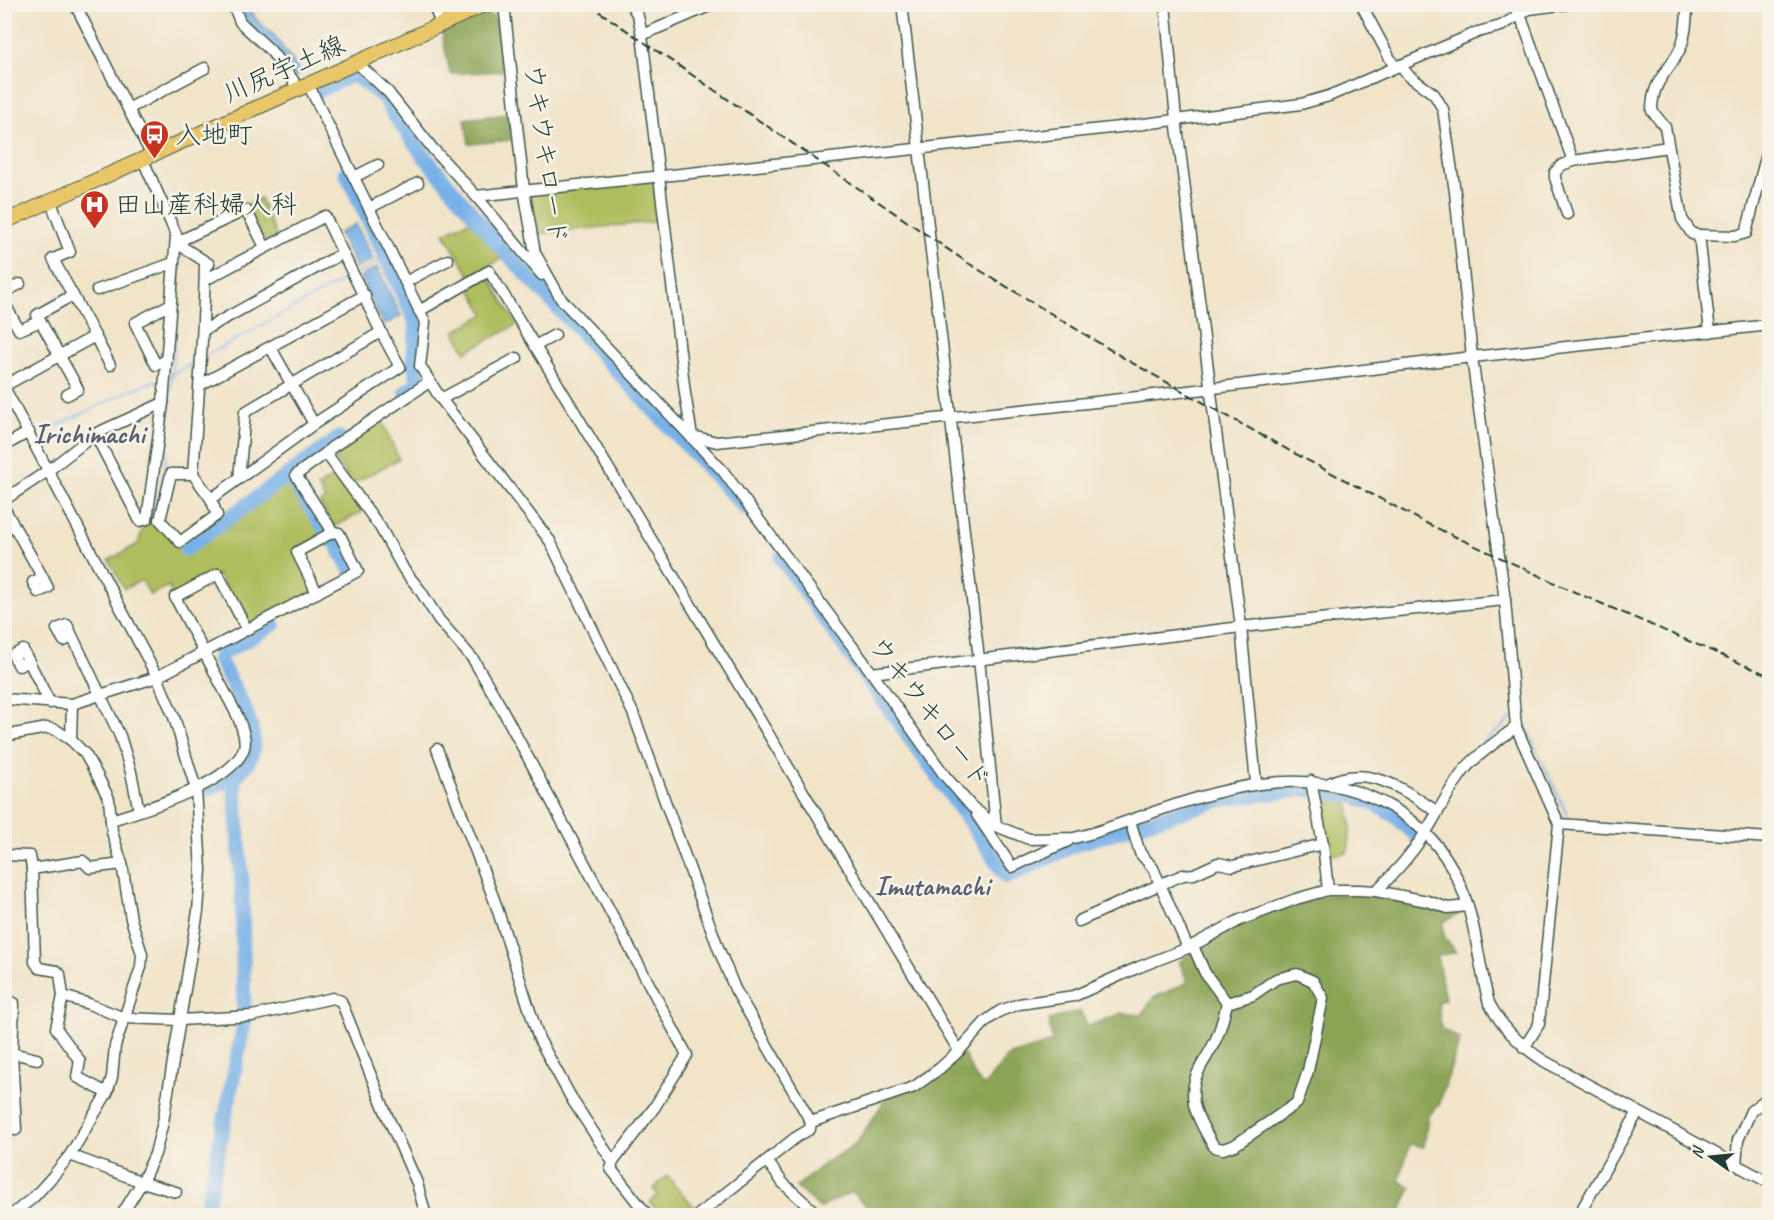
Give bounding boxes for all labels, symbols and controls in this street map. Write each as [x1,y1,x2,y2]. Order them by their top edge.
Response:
street label: 川尻宇土線 [218,27,350,111]
street label: ウキウキロード [517,62,575,246]
bus stop icon: 入地町 [138,118,170,160]
place label: 入地町 [175,118,253,151]
hospital icon: 田山産科婦人科 [78,188,110,230]
place label: 田山産科婦人科 [115,188,297,221]
district label: Irichimachi [33,416,148,451]
street label: ウキウキロード [862,629,998,795]
district label: Imutamachi [875,868,993,903]
north arrow [1681,1127,1741,1187]
text: N [1687,1143,1709,1161]

